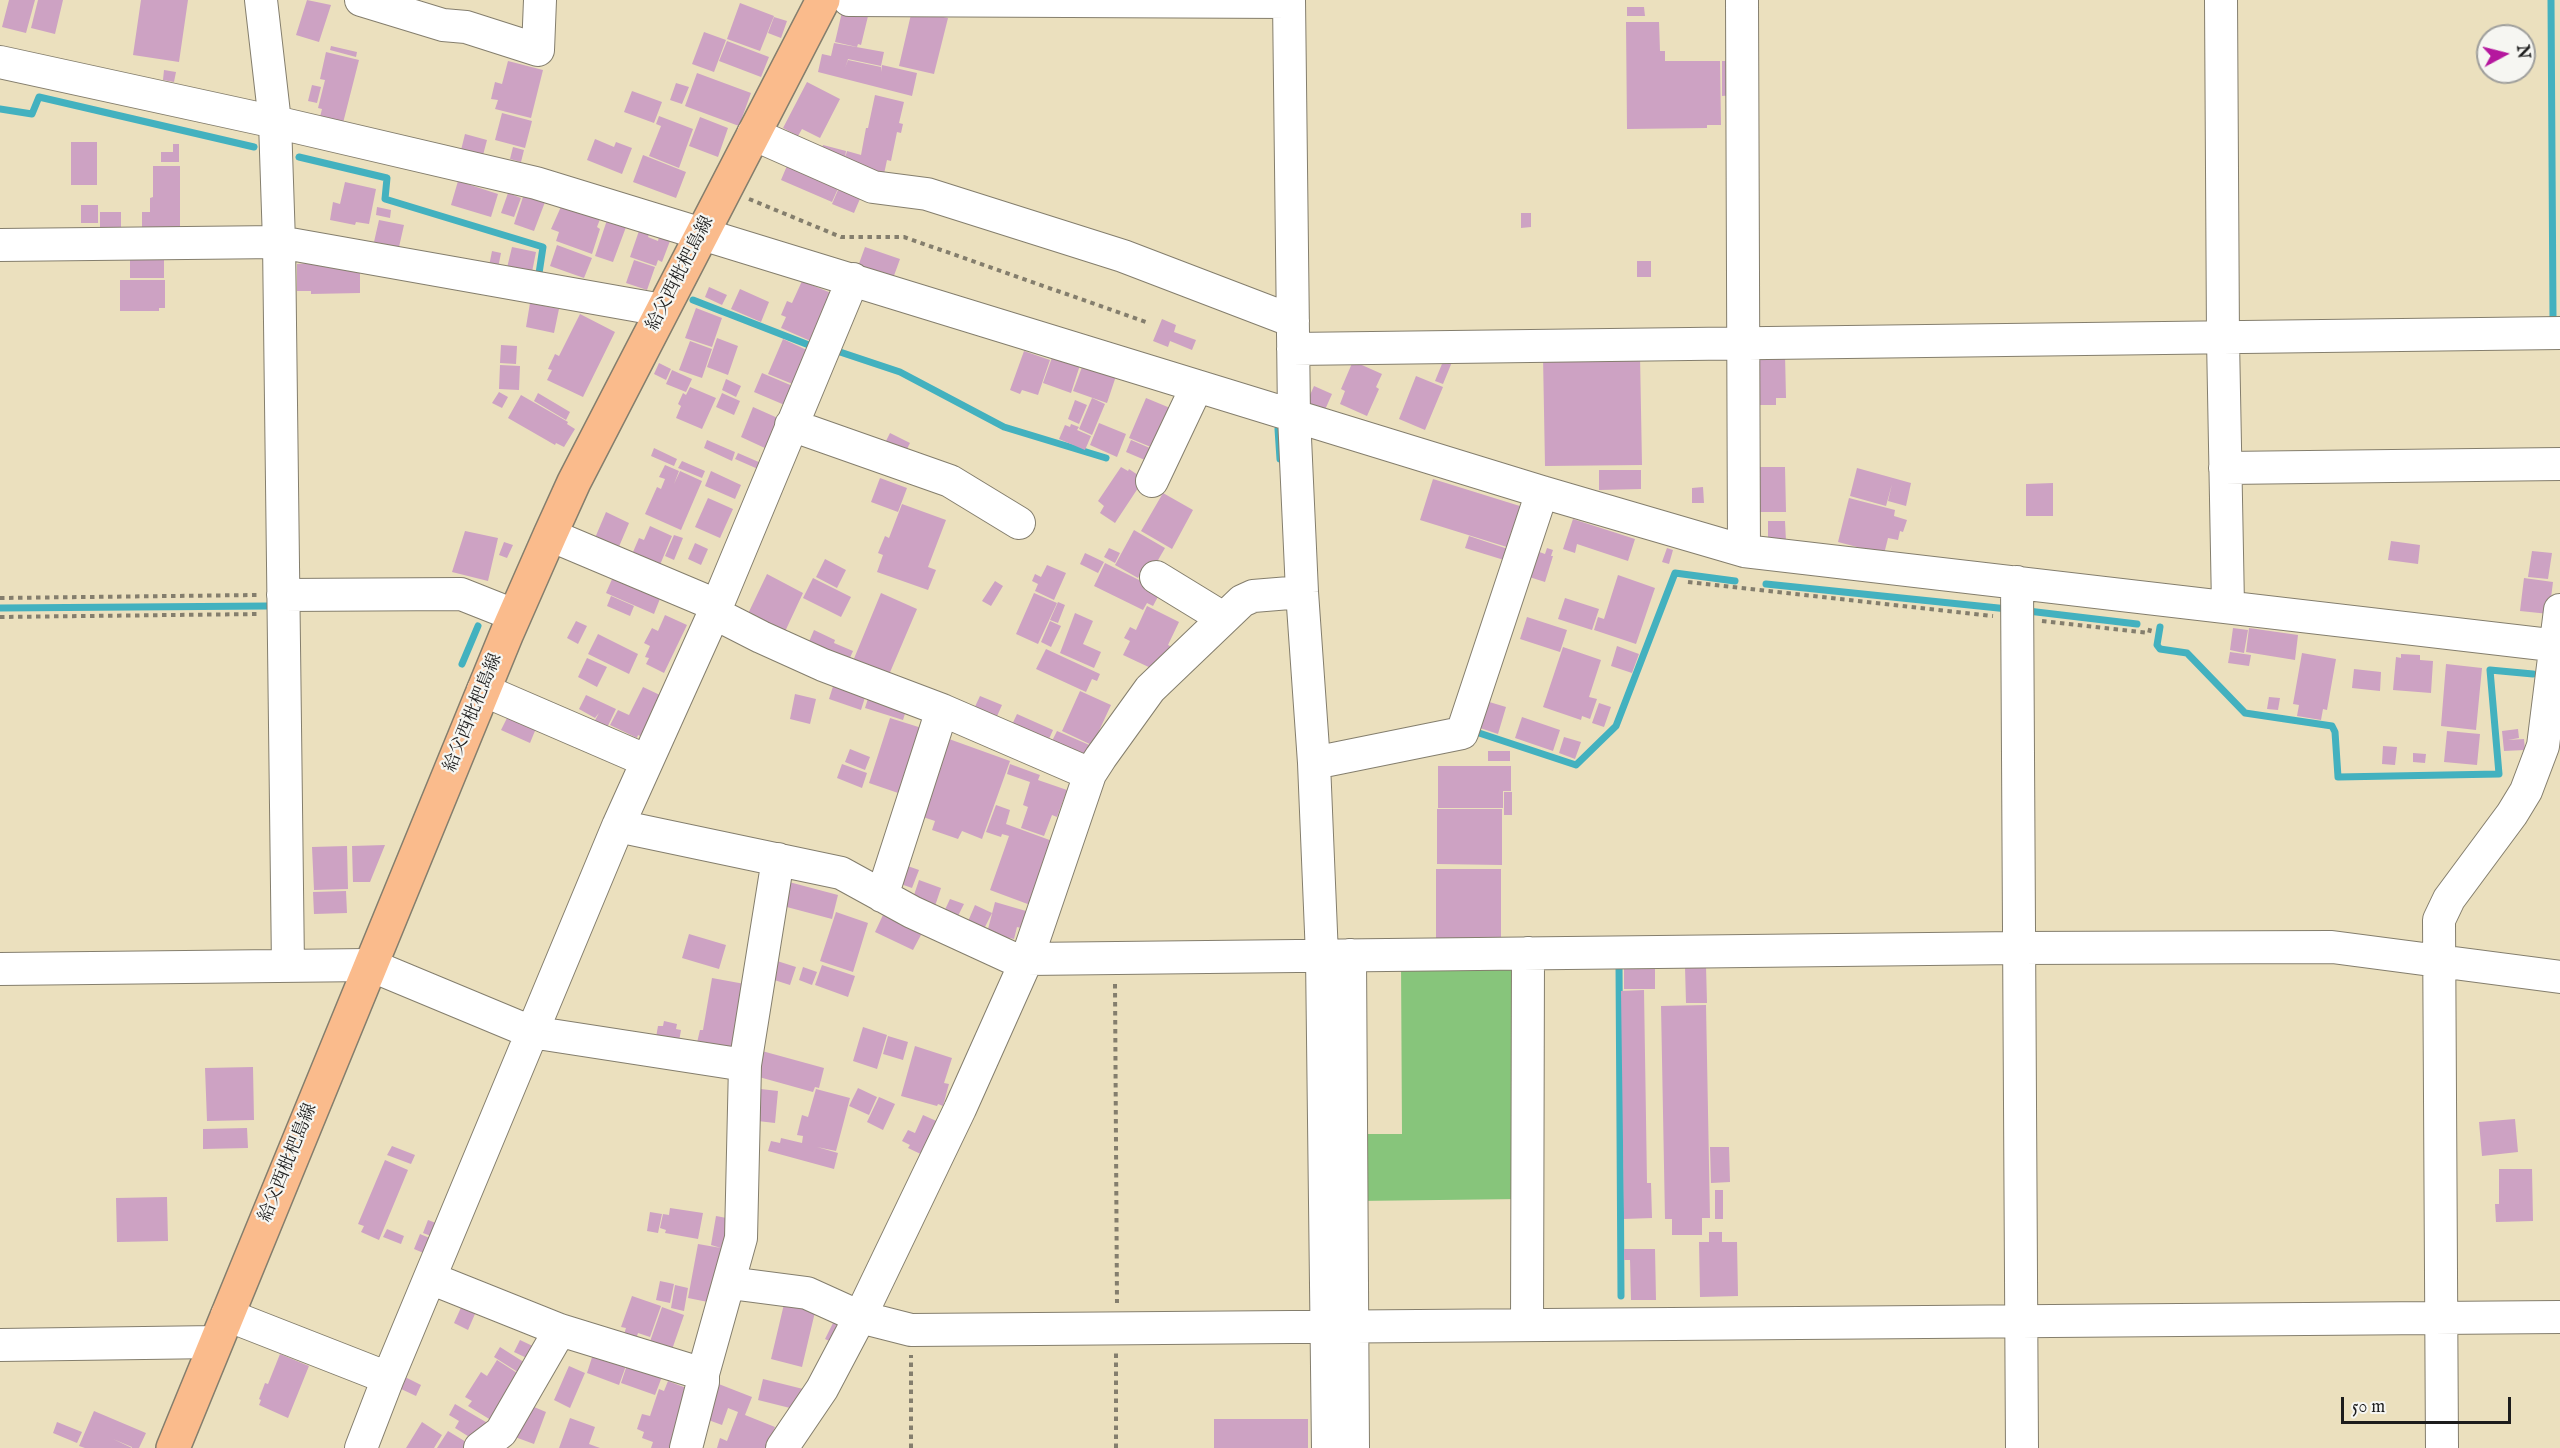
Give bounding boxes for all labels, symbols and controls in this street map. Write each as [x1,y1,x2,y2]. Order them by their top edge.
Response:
north arrow [2476,24,2536,84]
text: N [2511,44,2533,60]
street label: 給父西枇杷島線 [643,213,719,335]
street label: 給父西枇杷島線 [440,651,508,775]
street label: 給父西枇杷島線 [255,1101,323,1225]
scale bar [2344,1385,2514,1423]
text: 50 m [2352,1396,2385,1419]

